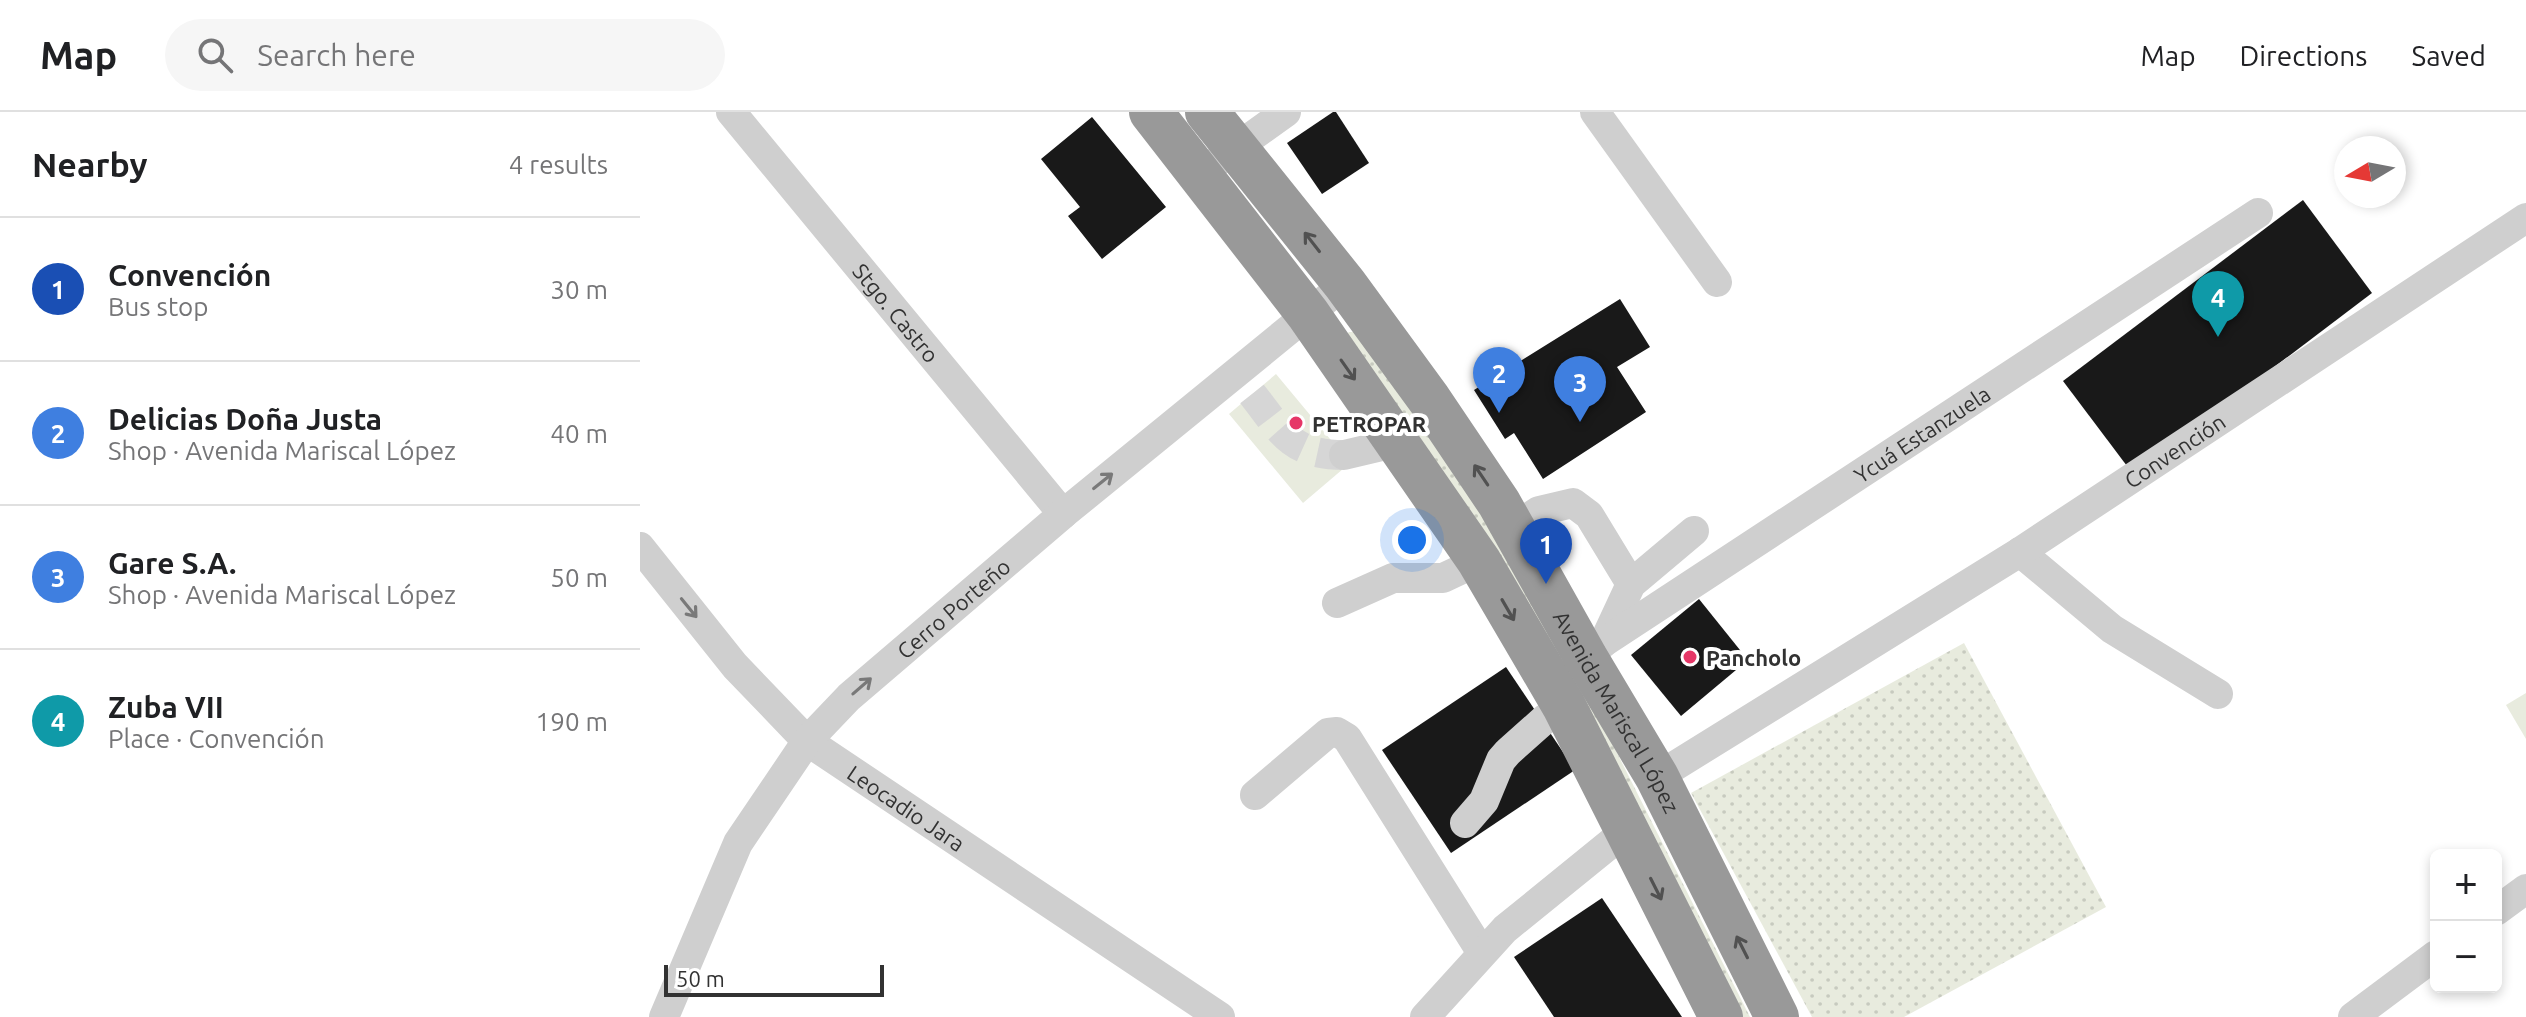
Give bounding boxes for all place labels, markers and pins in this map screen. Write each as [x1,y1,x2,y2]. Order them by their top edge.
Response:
pin: 4 [2192,271,2244,337]
pin: 2 [1473,347,1525,413]
pin: 3 [1554,356,1606,422]
place label: PETROPAR [1312,411,1426,436]
marker: PETROPAR [1287,414,1305,432]
pin: 1 [1520,518,1572,584]
place label: Pancholo [1706,645,1801,670]
marker: Pancholo [1681,648,1699,666]

